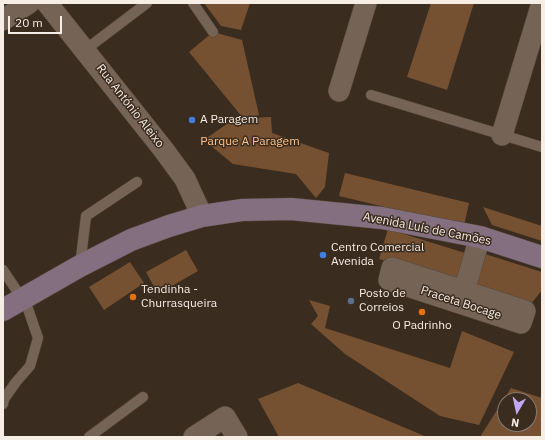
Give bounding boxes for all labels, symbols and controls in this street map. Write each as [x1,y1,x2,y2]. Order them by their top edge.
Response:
scale bar [10,8,64,34]
text: 20 m [15,15,43,30]
street label: Rua António Aleixo [93,61,167,151]
place label: A Paragem [200,113,258,127]
marker: A Paragem [187,115,197,125]
park label: Parque A Paragem [200,135,300,149]
street label: Avenida Luís de Camões [362,210,492,248]
place label: Centro Comercial Avenida [331,241,424,269]
marker: Centro Comercial Avenida [318,250,328,260]
place label: Tendinha - Churrasqueira [141,283,217,311]
street label: Praceta Bocage [419,283,503,323]
place label: Posto de Correios [359,287,406,315]
marker: Tendinha - Churrasqueira [128,292,138,302]
marker: Posto de Correios [346,296,356,306]
marker: O Padrinho [417,307,427,317]
place label: O Padrinho [392,319,452,333]
north arrow [497,392,537,432]
text: N [510,415,520,430]

